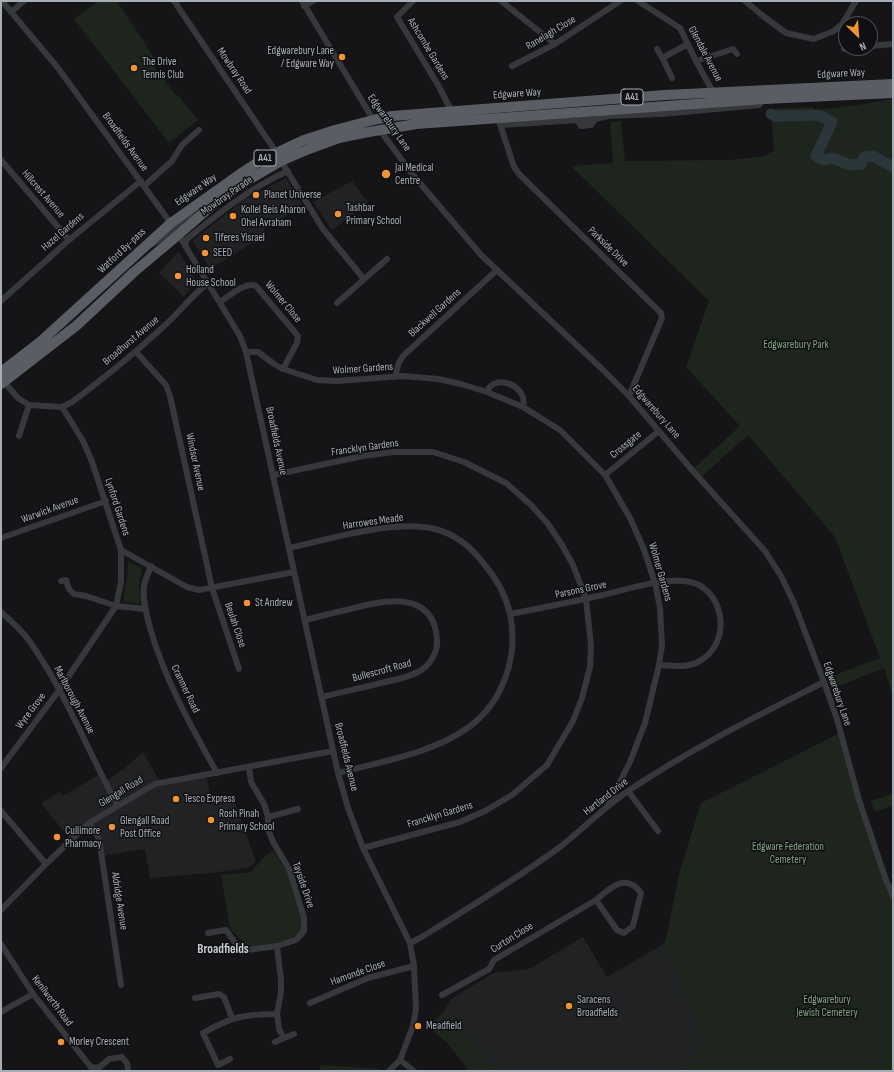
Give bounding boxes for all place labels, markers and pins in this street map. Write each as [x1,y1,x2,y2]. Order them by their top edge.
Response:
place label: Edgwarebury Lane / Edgware Way [267,44,334,70]
marker: Edgwarebury Lane / Edgware Way [337,52,347,62]
place label: The Drive Tennis Club [142,55,184,81]
marker: The Drive Tennis Club [129,63,139,73]
place label: Jai Medical Centre [395,161,433,187]
marker: Jai Medical Centre [380,168,392,180]
place label: Planet Universe [264,188,321,202]
marker: Planet Universe [251,190,261,200]
place label: Tashbar Primary School [346,201,401,227]
place label: Kollel Beis Aharon Ohel Avraham [241,203,306,229]
marker: Tashbar Primary School [333,209,343,219]
marker: Kollel Beis Aharon Ohel Avraham [228,211,238,221]
place label: Tiferes Yisrael [214,231,265,245]
marker: Tiferes Yisrael [201,233,211,243]
place label: SEED [213,246,232,260]
marker: SEED [200,248,210,258]
place label: Holland House School [186,263,236,289]
marker: Holland House School [173,271,183,281]
place label: St Andrew [255,596,293,610]
marker: St Andrew [242,598,252,608]
place label: Tesco Express [184,792,235,806]
marker: Tesco Express [171,794,181,804]
place label: Rosh Pinah Primary School [219,807,274,833]
place label: Glengall Road Post Office [120,814,169,840]
marker: Rosh Pinah Primary School [206,815,216,825]
marker: Glengall Road Post Office [107,822,117,832]
place label: Cullimore Pharmacy [65,824,102,850]
marker: Cullimore Pharmacy [52,832,62,842]
place label: Saracens Broadfields [577,993,618,1019]
marker: Saracens Broadfields [564,1001,574,1011]
place label: Meadfield [426,1019,462,1033]
marker: Meadfield [413,1021,423,1031]
place label: Morley Crescent [69,1035,129,1049]
marker: Morley Crescent [56,1037,66,1047]

